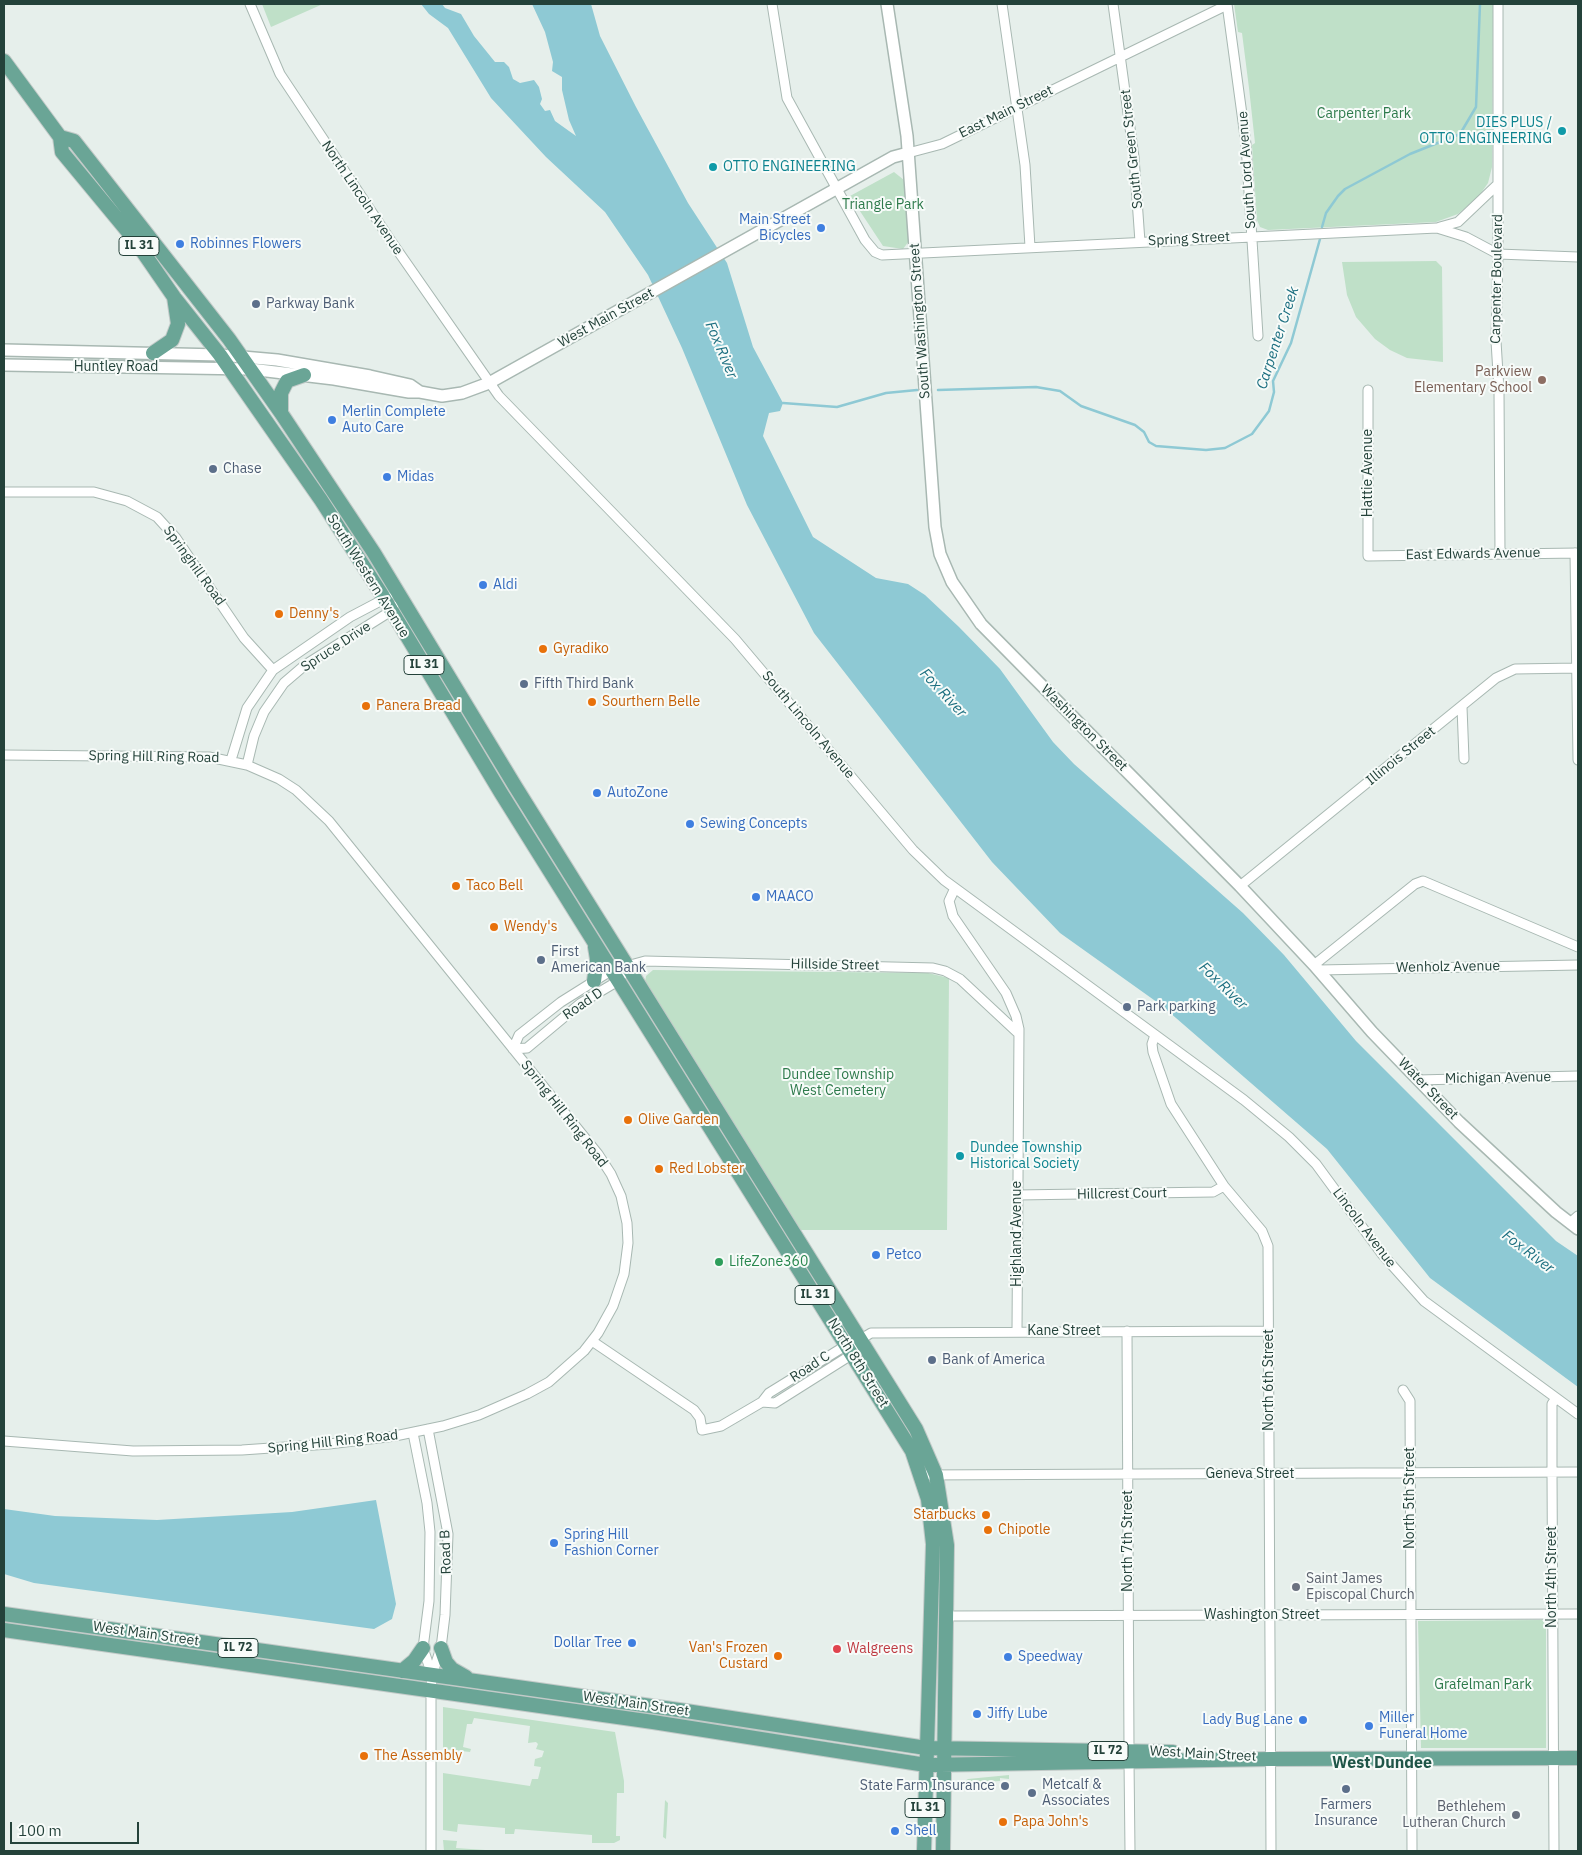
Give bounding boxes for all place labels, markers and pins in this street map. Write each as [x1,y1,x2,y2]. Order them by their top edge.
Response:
place label: DIES PLUS / OTTO ENGINEERING [1419,115,1552,148]
marker: DIES PLUS / OTTO ENGINEERING [1556,125,1568,137]
place label: OTTO ENGINEERING [723,159,856,175]
marker: OTTO ENGINEERING [707,161,719,173]
place label: Main Street Bicycles [739,212,811,244]
marker: Main Street Bicycles [815,222,827,234]
place label: Robinnes Flowers [190,236,302,252]
marker: Robinnes Flowers [174,238,186,250]
place label: Parkway Bank [266,296,355,312]
marker: Parkway Bank [250,298,262,310]
place label: Parkview Elementary School [1414,364,1532,397]
marker: Parkview Elementary School [1536,374,1548,386]
place label: Merlin Complete Auto Care [342,404,446,437]
marker: Merlin Complete Auto Care [326,414,338,426]
place label: Chase [223,461,262,477]
marker: Chase [207,463,219,475]
place label: Midas [397,469,434,485]
marker: Midas [381,471,393,483]
place label: Aldi [493,577,517,593]
marker: Aldi [477,579,489,591]
place label: Denny's [289,606,339,622]
marker: Denny's [273,608,285,620]
place label: Gyradiko [553,641,609,657]
marker: Gyradiko [537,643,549,655]
place label: Fifth Third Bank [534,676,634,692]
marker: Fifth Third Bank [518,678,530,690]
place label: Sourthern Belle [602,694,700,710]
marker: Sourthern Belle [586,696,598,708]
place label: Panera Bread [376,698,461,714]
marker: Panera Bread [360,700,372,712]
place label: AutoZone [607,785,668,801]
marker: AutoZone [591,787,603,799]
place label: Sewing Concepts [700,816,808,832]
marker: Sewing Concepts [684,818,696,830]
place label: Taco Bell [466,878,523,894]
marker: Taco Bell [450,880,462,892]
place label: MAACO [766,889,814,905]
marker: MAACO [750,891,762,903]
place label: Wendy's [504,919,557,935]
marker: Wendy's [488,921,500,933]
place label: First American Bank [551,944,646,976]
marker: First American Bank [535,954,547,966]
place label: Park parking [1137,999,1216,1015]
marker: Park parking [1121,1001,1133,1013]
place label: Olive Garden [638,1112,719,1128]
marker: Olive Garden [622,1114,634,1126]
place label: Dundee Township Historical Society [970,1140,1082,1172]
marker: Dundee Township Historical Society [954,1150,966,1162]
place label: Red Lobster [669,1161,744,1177]
marker: Red Lobster [653,1163,665,1175]
place label: Petco [886,1247,922,1263]
marker: Petco [870,1249,882,1261]
place label: LifeZone360 [729,1254,808,1270]
marker: LifeZone360 [713,1256,725,1268]
place label: Bank of America [942,1352,1045,1368]
marker: Bank of America [926,1354,938,1366]
place label: Starbucks [913,1507,976,1523]
marker: Starbucks [980,1509,992,1521]
place label: Chipotle [998,1522,1051,1538]
marker: Chipotle [982,1524,994,1536]
place label: Spring Hill Fashion Corner [564,1527,659,1560]
marker: Spring Hill Fashion Corner [548,1537,560,1549]
place label: Saint James Episcopal Church [1306,1571,1415,1604]
marker: Saint James Episcopal Church [1290,1581,1302,1593]
place label: Dollar Tree [553,1635,622,1651]
marker: Dollar Tree [626,1637,638,1649]
place label: Van's Frozen Custard [689,1640,768,1672]
place label: Walgreens [847,1641,913,1657]
marker: Walgreens [831,1643,843,1655]
place label: Speedway [1018,1649,1083,1665]
marker: Van's Frozen Custard [772,1650,784,1662]
marker: Speedway [1002,1651,1014,1663]
place label: Jiffy Lube [987,1706,1048,1722]
marker: Jiffy Lube [971,1708,983,1720]
place label: Miller Funeral Home [1379,1710,1467,1742]
place label: Lady Bug Lane [1202,1712,1293,1728]
marker: Lady Bug Lane [1297,1714,1309,1726]
marker: Miller Funeral Home [1363,1720,1375,1732]
place label: The Assembly [374,1748,462,1764]
marker: The Assembly [358,1750,370,1762]
place label: Metcalf & Associates [1042,1777,1110,1810]
place label: State Farm Insurance [860,1778,995,1794]
marker: State Farm Insurance [999,1780,1011,1792]
marker: Farmers Insurance [1340,1783,1352,1795]
marker: Metcalf & Associates [1026,1787,1038,1799]
place label: Farmers Insurance [1314,1797,1378,1830]
place label: Bethlehem Lutheran Church [1402,1799,1506,1831]
marker: Bethlehem Lutheran Church [1510,1809,1522,1821]
place label: Papa John's [1013,1814,1089,1830]
marker: Papa John's [997,1816,1009,1828]
place label: Shell [905,1823,936,1839]
marker: Shell [889,1825,901,1837]

